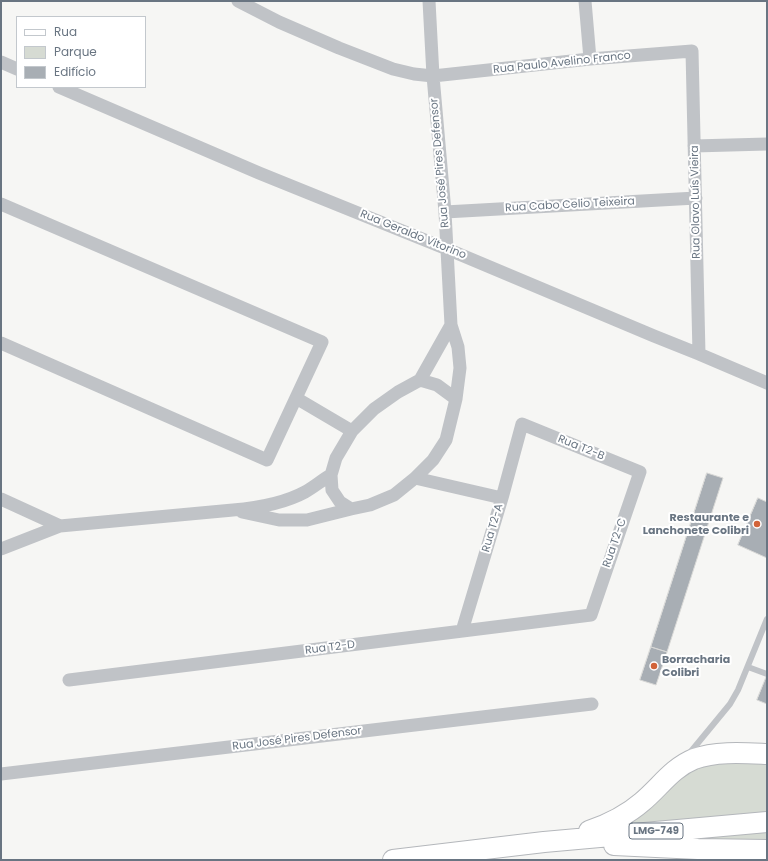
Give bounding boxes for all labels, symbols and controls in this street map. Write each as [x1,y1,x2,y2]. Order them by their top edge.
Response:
legend [16,16,146,88]
text: Rua [54,23,77,40]
text: Parque [54,43,97,60]
street label: Rua Paulo Avelino Franco [493,49,631,77]
text: Edifício [54,63,96,80]
street label: Rua José Pires Defensor [428,98,452,228]
street label: Rua Olavo Luís Vieira [688,145,704,259]
street label: Rua Cabo Celio Teixeira [505,195,635,215]
street label: Rua Geraldo Vitorino [358,208,468,262]
street label: Rua T2-B [556,433,606,463]
street label: Rua T2-A [480,502,506,554]
place label: Restaurante e Lanchonete Colibri [643,511,749,537]
street label: Rua T2-C [600,517,630,569]
marker: Restaurante e Lanchonete Colibri [752,519,762,529]
street label: Rua T2-D [304,638,356,658]
place label: Borracharia Colibri [662,653,730,679]
marker: Borracharia Colibri [649,661,659,671]
street label: Rua José Pires Defensor [232,725,362,753]
road number: LMG-749 [629,823,683,839]

